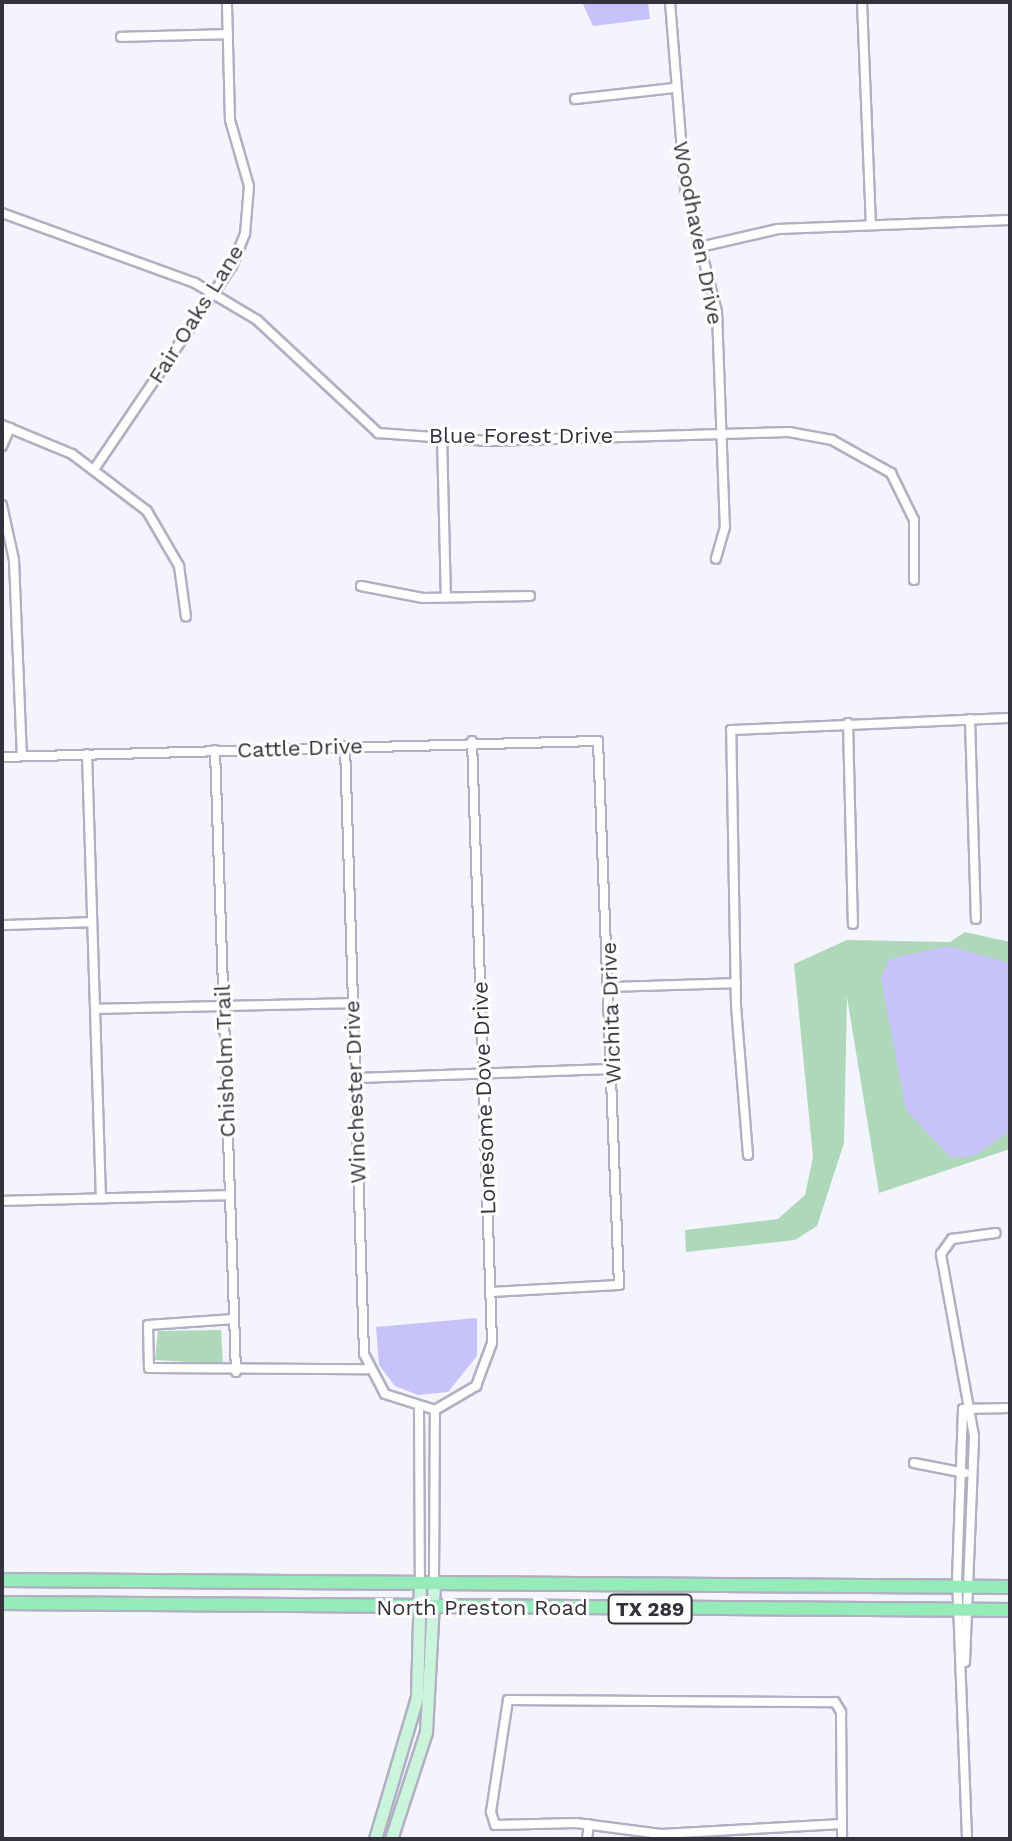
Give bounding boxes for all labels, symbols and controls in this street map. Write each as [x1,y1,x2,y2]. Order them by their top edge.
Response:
street label: Woodhaven Drive [667,139,729,327]
street label: Fair Oaks Lane [143,239,249,389]
street label: Blue Forest Drive [429,423,613,449]
street label: Cattle Drive [237,733,363,763]
street label: Wichita Drive [595,941,627,1085]
street label: Lonesome Dove Drive [467,981,501,1215]
street label: Chisholm Trail [209,984,241,1138]
street label: Winchester Drive [339,1000,371,1184]
road number: TX 289 [606,1593,694,1625]
street label: North Preston Road [376,1595,588,1621]

